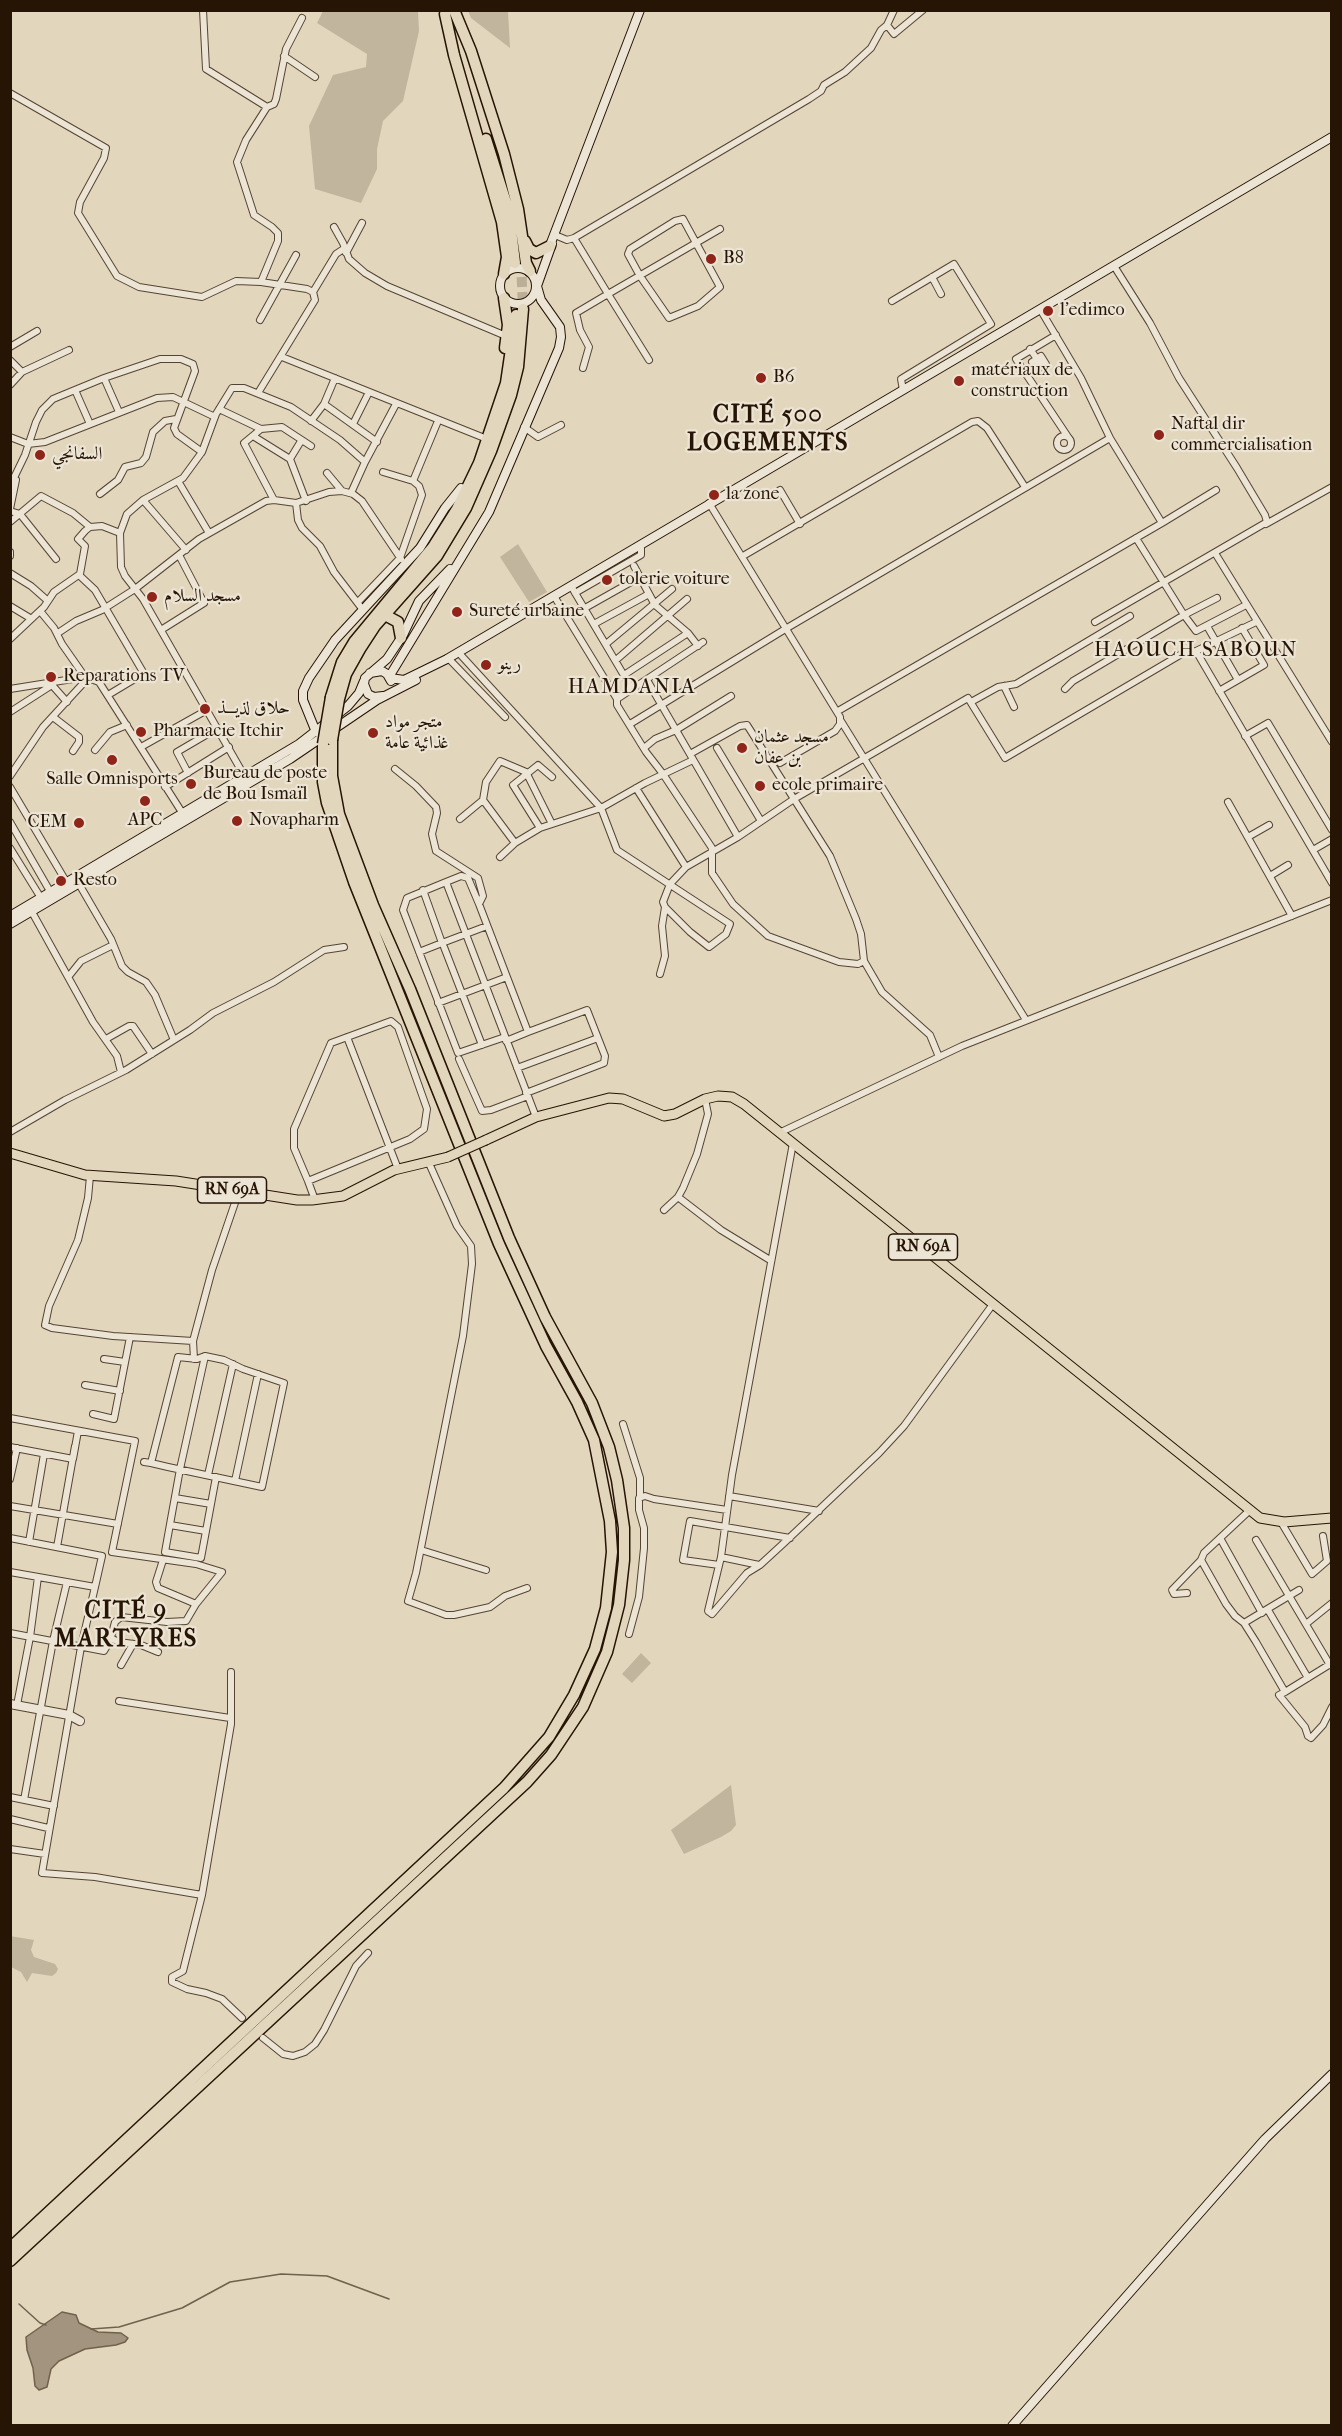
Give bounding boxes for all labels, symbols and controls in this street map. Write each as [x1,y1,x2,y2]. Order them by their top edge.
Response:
place label: B8 [723,248,744,270]
marker: B8 [704,252,718,266]
place label: l'edimco [1060,300,1125,322]
marker: l'edimco [1041,304,1055,318]
place label: matériaux de construction [971,360,1073,403]
place label: B6 [773,367,794,389]
marker: B6 [754,371,768,385]
marker: matériaux de construction [952,374,966,388]
district label: CITÉ 500 LOGEMENTS [687,402,849,458]
place label: Naftal dir commercialisation [1171,414,1312,456]
marker: Naftal dir commercialisation [1152,428,1166,442]
place label: السفانجي [52,444,102,466]
marker: السفانجي [33,448,47,462]
place label: la zone [726,484,779,506]
marker: la zone [707,488,721,502]
place label: tolerie voiture [619,569,730,591]
marker: tolerie voiture [600,573,614,587]
place label: مسجد السلام [164,586,241,608]
marker: مسجد السلام [145,590,159,604]
place label: Sureté urbaine [469,601,584,623]
marker: Sureté urbaine [450,605,464,619]
district label: HAOUCH SABOUN [1094,638,1298,664]
place label: رينو [498,654,521,676]
marker: رينو [479,658,493,672]
place label: Reparations TV [63,666,184,688]
marker: Reparations TV [44,670,58,684]
district label: HAMDANIA [568,675,696,701]
place label: حلاق لذيـــذ [217,698,290,720]
marker: حلاق لذيـــذ [198,702,212,716]
place label: متجر مواد غذائية عامة [385,712,449,754]
place label: Pharmacie Itchir [153,721,283,743]
marker: Pharmacie Itchir [134,725,148,739]
marker: متجر مواد غذائية عامة [366,726,380,740]
place label: مسجد عثمان بن عفان [754,727,829,770]
marker: مسجد عثمان بن عفان [735,741,749,755]
marker: Salle Omnisports [105,753,119,767]
place label: Bureau de poste de Bou Ismaïl [203,763,327,806]
place label: Salle Omnisports [46,769,178,791]
place label: ecole primaire [772,775,883,797]
marker: Bureau de poste de Bou Ismaïl [184,777,198,791]
marker: ecole primaire [753,779,767,793]
marker: APC [138,794,152,808]
place label: APC [128,810,162,832]
place label: Novapharm [249,810,339,832]
place label: CEM [27,812,67,834]
marker: Novapharm [230,814,244,828]
marker: CEM [72,816,86,830]
place label: Resto [73,870,117,892]
marker: Resto [54,874,68,888]
road number: RN 69A [198,1177,266,1203]
road number: RN 69A [888,1234,958,1260]
district label: CITÉ 9 MARTYRES [54,1598,198,1654]

